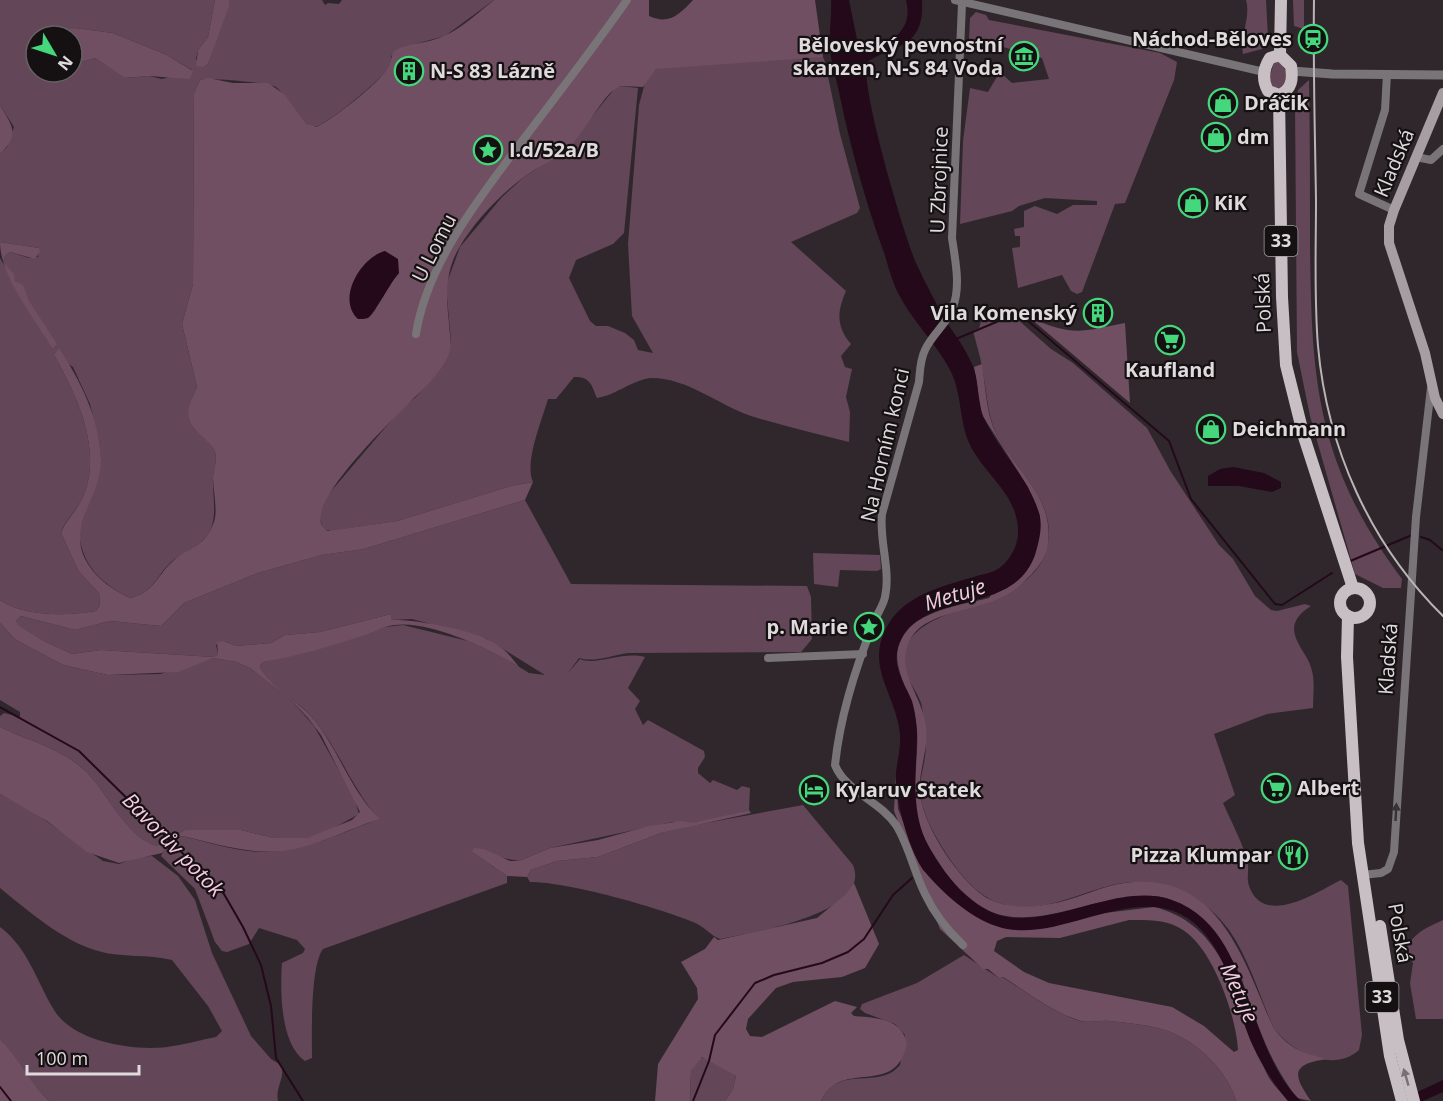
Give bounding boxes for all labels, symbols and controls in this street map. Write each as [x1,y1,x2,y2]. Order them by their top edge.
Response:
station icon: Náchod-Běloves [1297,23,1329,55]
north arrow [24,24,84,84]
place label: Náchod-Běloves [1132,25,1292,52]
place label: Běloveský pevnostní skanzen, N-S 84 Voda [793,31,1004,81]
museum icon: Běloveský pevnostní skanzen, N-S 84 Voda [1008,40,1040,72]
text: N [53,51,78,75]
building icon: N-S 83 Lázně [393,55,425,87]
place label: N-S 83 Lázně [430,57,555,84]
shop icon: Dráčik [1207,87,1239,119]
place label: Dráčik [1244,89,1309,116]
shop icon: dm [1200,121,1232,153]
place label: dm [1237,123,1269,150]
street label: Kladská [1367,124,1420,201]
street label: U Zbrojnice [923,126,954,234]
place icon: I.d/52a/B [472,134,504,166]
place label: I.d/52a/B [509,136,599,163]
shop icon: KiK [1177,187,1209,219]
place label: KiK [1214,189,1247,216]
street label: U Lomu [405,209,462,286]
road number: 33 [1264,226,1298,256]
street label: Polská [1248,272,1277,334]
building icon: Vila Komenský [1082,297,1114,329]
place label: Vila Komenský [931,299,1078,326]
supermarket icon: Kaufland [1154,324,1186,356]
place label: Kaufland [1125,356,1215,383]
street label: Na Horním konci [854,365,915,524]
shop icon: Deichmann [1195,413,1227,445]
place label: Deichmann [1232,415,1346,442]
water label: Metuje [921,571,989,617]
place icon: p. Marie [853,611,885,643]
place label: p. Marie [767,613,848,640]
street label: Kladská [1372,622,1403,696]
supermarket icon: Albert [1260,772,1292,804]
hotel icon: Kylaruv Statek [798,774,830,806]
place label: Albert [1297,774,1359,801]
place label: Kylaruv Statek [835,776,982,803]
water label: Bavorův potok [117,786,231,903]
one-way arrow [1392,803,1401,822]
restaurant icon: Pizza Klumpar [1277,839,1309,871]
place label: Pizza Klumpar [1131,841,1272,868]
street label: Polská [1382,901,1419,965]
water label: Metuje [1214,958,1265,1027]
road number: 33 [1366,982,1398,1012]
scale bar [27,1038,140,1076]
text: 100 m [36,1046,88,1070]
one-way arrow [1401,1068,1410,1086]

